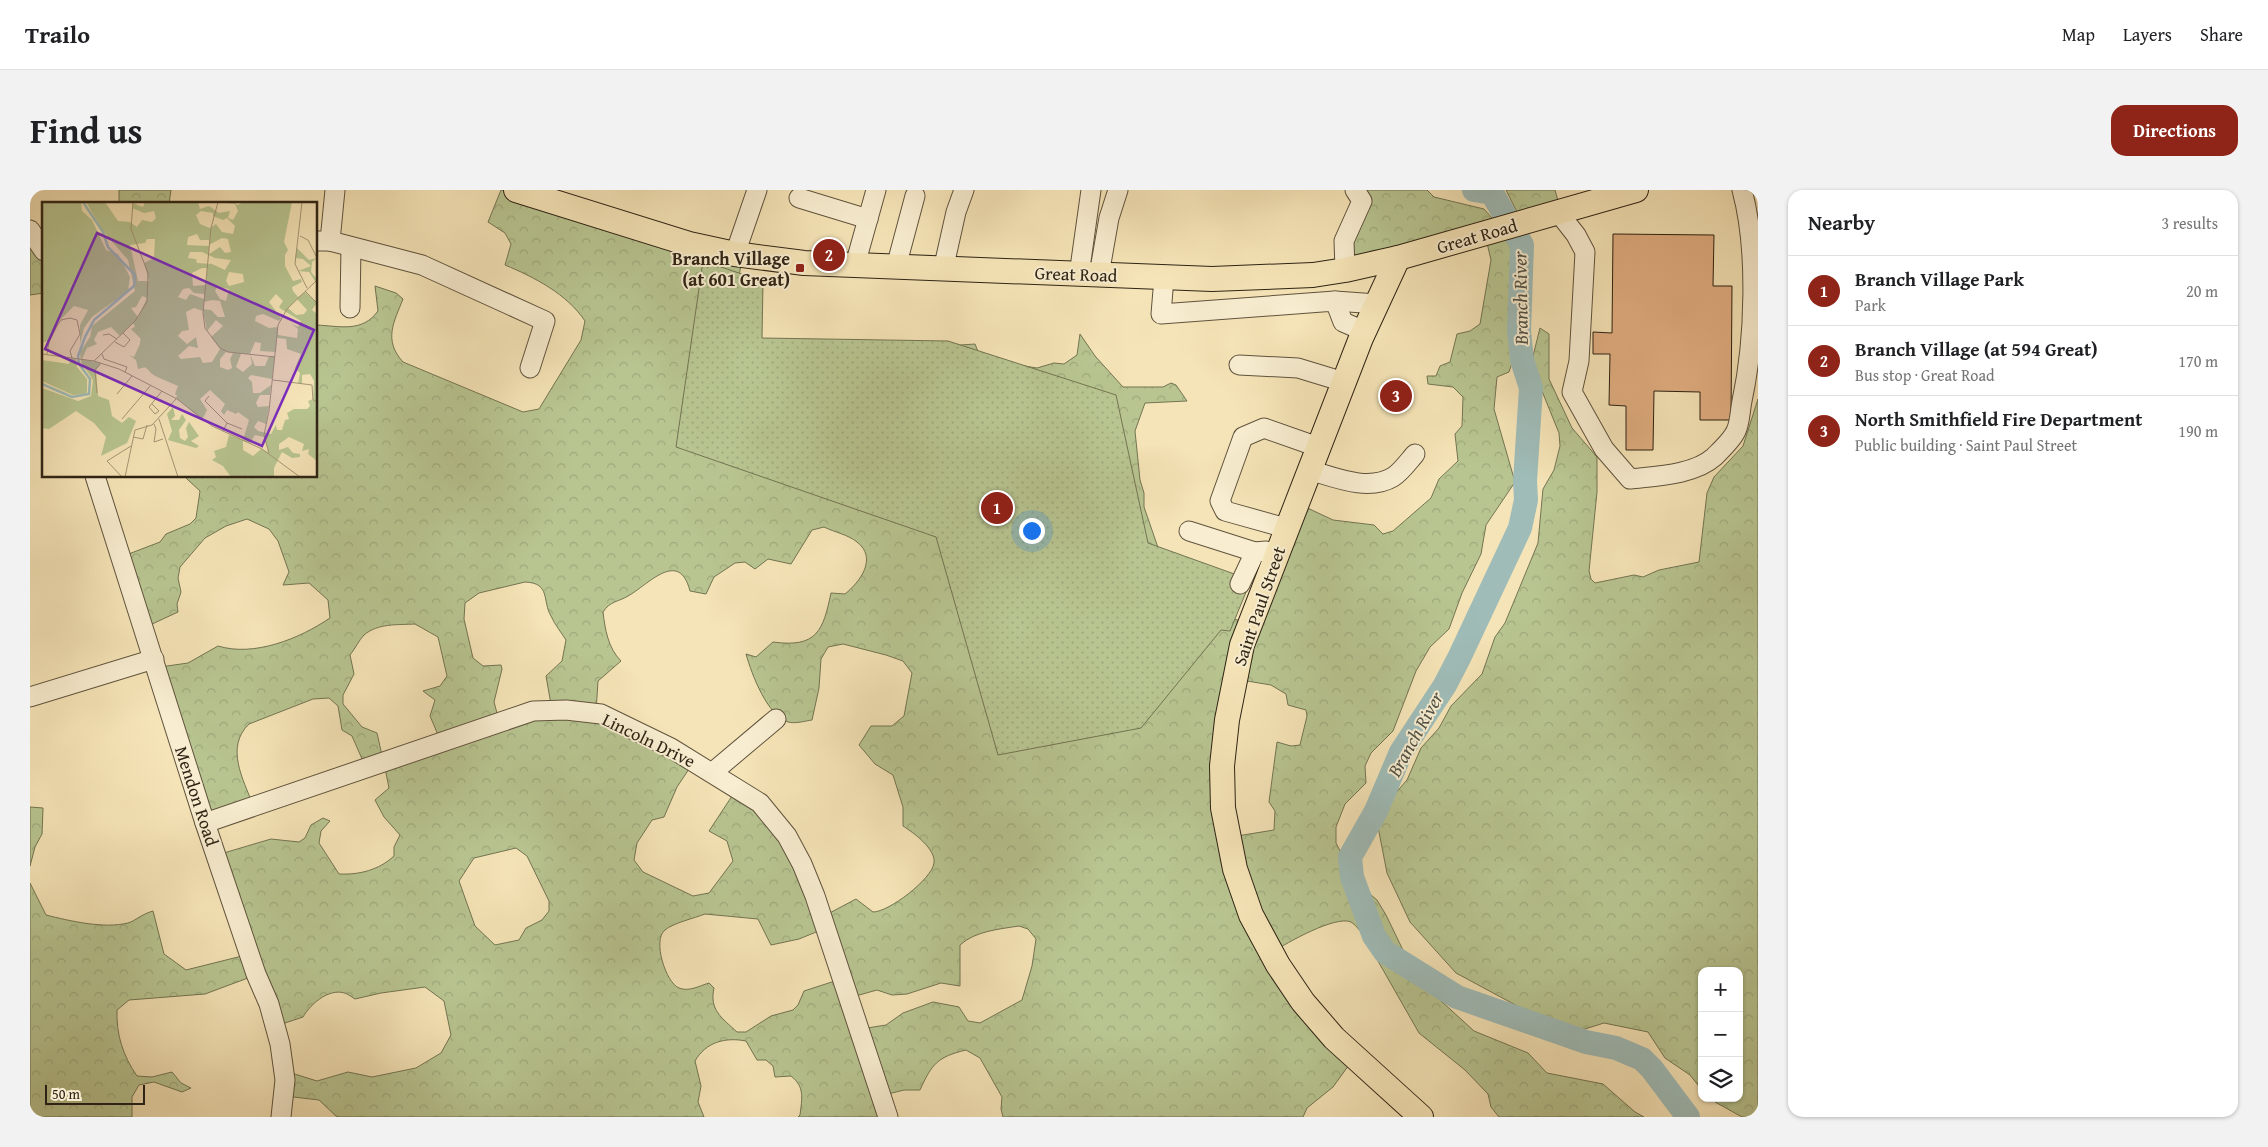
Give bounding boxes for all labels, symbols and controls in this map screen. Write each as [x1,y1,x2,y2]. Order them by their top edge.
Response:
text: Trailo [25,17,90,52]
text: Map [2062,21,2095,48]
text: Layers [2123,21,2172,48]
text: Share [2200,21,2243,48]
text: Find us [30,105,143,156]
button: Directions [2111,105,2238,156]
inset map [42,202,318,478]
text: Nearby [1808,207,1875,238]
text: 3 results [2161,211,2218,235]
street label: Great Road [1434,212,1521,260]
pin: 2 [813,236,845,274]
place label: Branch Village (at 601 Great) [672,245,790,293]
water label: Branch River [1505,250,1535,346]
street label: Great Road [1034,259,1118,289]
marker: Branch Village (at 601 Great) [794,262,806,274]
text: Branch Village Park [1855,265,2024,293]
text: 1 [1820,279,1828,303]
text: 20 m [2186,279,2218,303]
text: Park [1855,293,1886,317]
text: Branch Village (at 594 Great) [1855,335,2098,363]
text: 2 [1820,349,1828,373]
text: 170 m [2178,349,2218,373]
text: Bus stop · Great Road [1855,363,1995,387]
pin: 3 [1380,377,1412,415]
text: North Smithfield Fire Department [1855,405,2142,433]
text: 3 [1820,419,1828,443]
text: 190 m [2178,419,2218,443]
text: Public building · Saint Paul Street [1855,433,2077,457]
pin: 1 [981,489,1013,527]
your location [1019,518,1045,544]
street label: Saint Paul Street [1226,542,1292,670]
water label: Branch River [1380,685,1450,783]
street label: Lincoln Drive [598,706,700,774]
street label: Mendon Road [168,742,226,850]
map controls [1698,967,1743,1102]
button: + [1698,967,1743,1012]
button: − [1698,1012,1743,1057]
button: layers [1698,1057,1743,1102]
scale bar [45,1082,145,1105]
text: 50 m [52,1084,80,1104]

